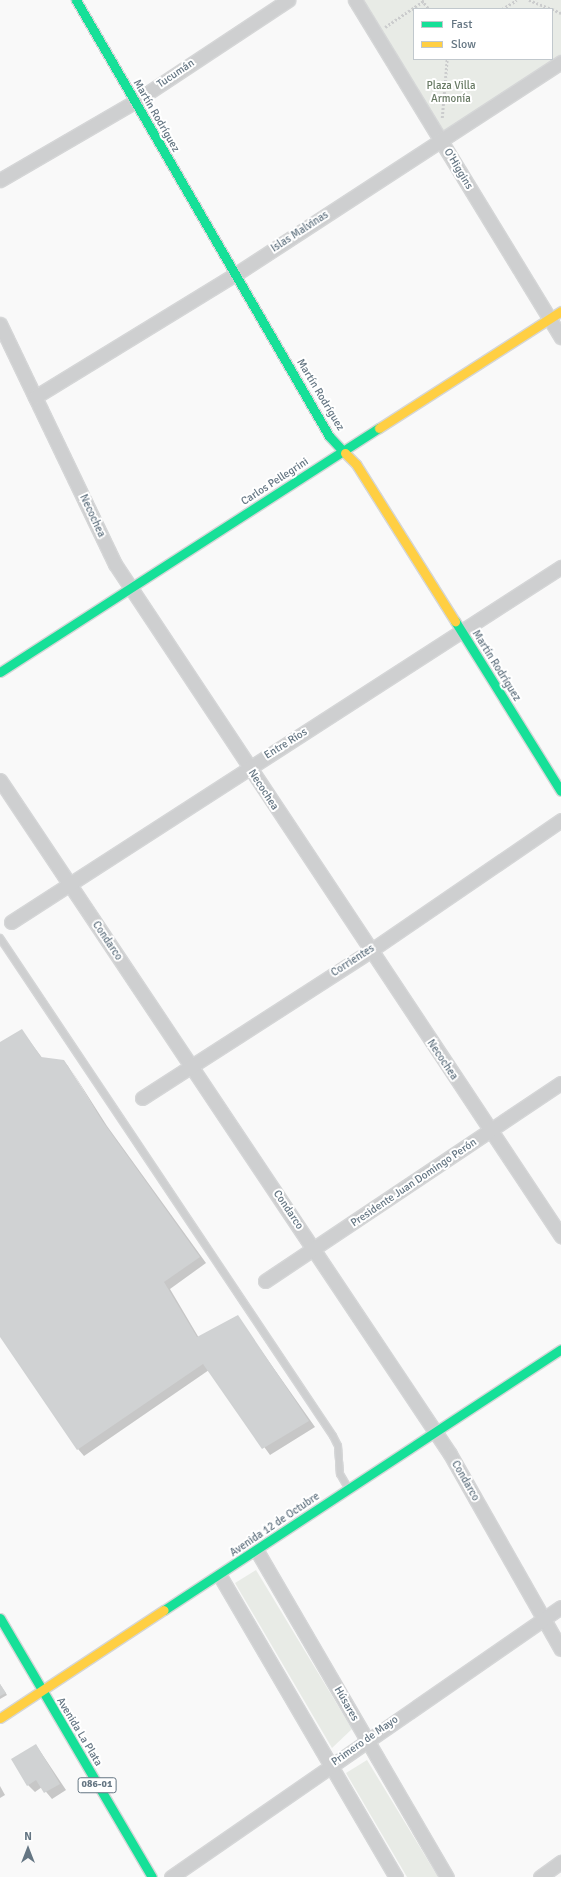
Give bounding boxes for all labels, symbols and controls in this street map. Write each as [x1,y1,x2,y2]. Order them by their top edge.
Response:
legend [413,8,553,60]
text: Fast [451,17,472,32]
text: Slow [451,37,476,52]
street label: Tucumán [155,57,197,91]
street label: Martín Rodríguez [130,77,182,155]
park label: Plaza Villa Armonía [426,80,476,106]
street label: O'Higgins [441,146,475,192]
street label: Islas Malvinas [269,209,331,255]
street label: Martín Rodríguez [293,357,347,433]
street label: Carlos Pellegrini [239,455,311,509]
street label: Necochea [76,492,108,540]
street label: Martín Rodríguez [469,628,523,704]
street label: Entre Ríos [262,726,310,762]
street label: Necochea [245,767,281,813]
street label: Condarco [89,919,125,963]
street label: Corrientes [329,942,377,980]
street label: Necochea [424,1037,460,1083]
street label: Presidente Juan Domingo Perón [349,1136,479,1230]
street label: Condarco [270,1188,306,1232]
street label: Condarco [448,1458,482,1504]
street label: Avenida 12 de Octubre [228,1490,322,1560]
street label: Húsares [331,1684,361,1724]
street label: Avenida La Plata [53,1695,105,1769]
street label: Primero de Mayo [329,1713,401,1769]
road number: 086-01 [77,1777,117,1793]
north arrow [8,1829,48,1869]
text: N [24,1830,32,1843]

